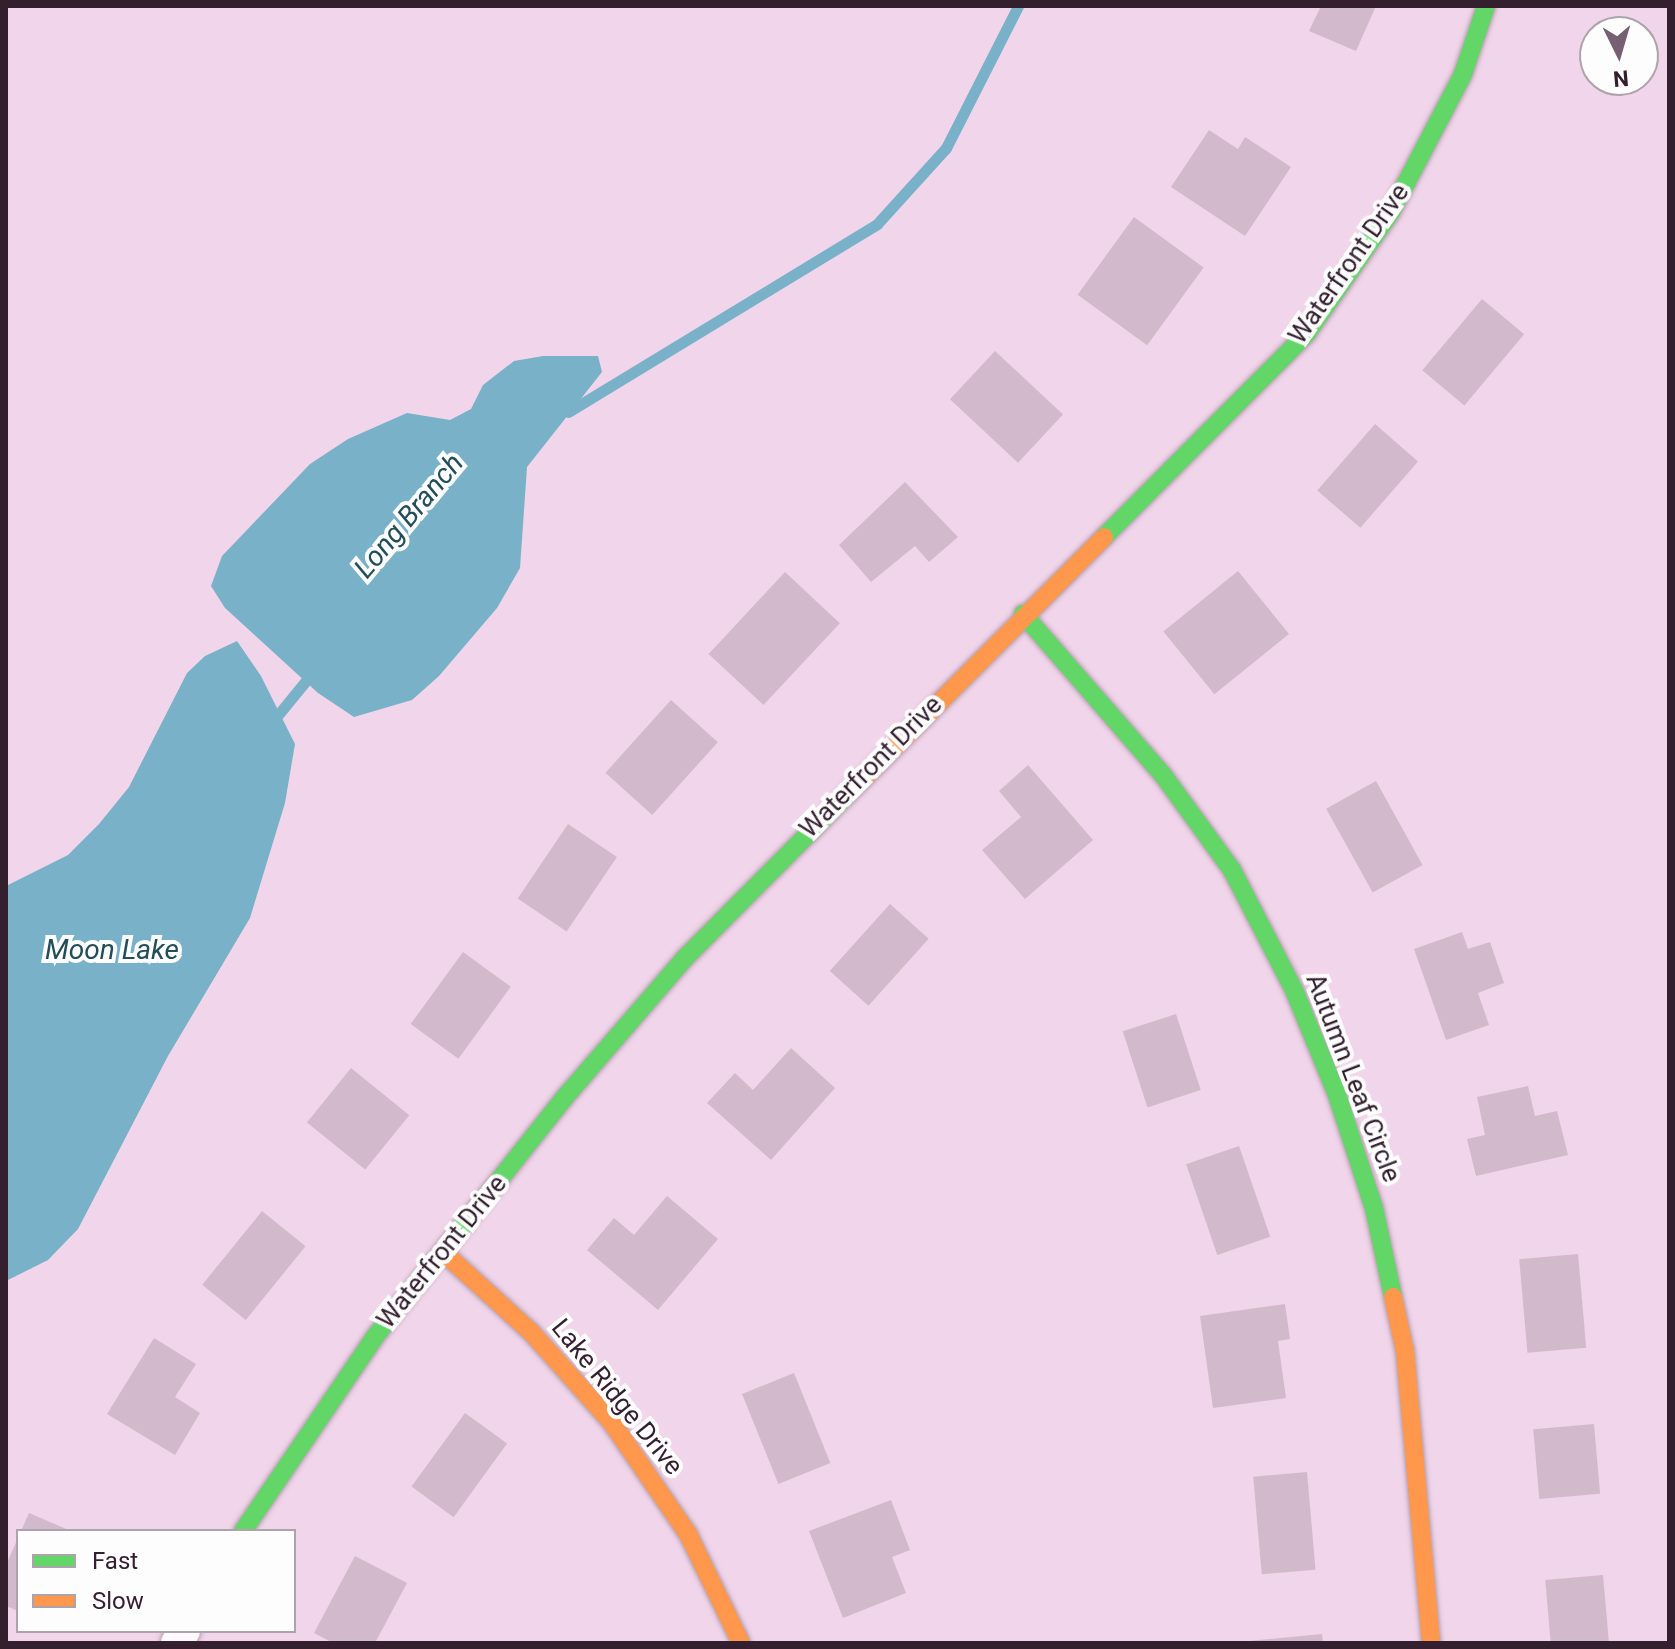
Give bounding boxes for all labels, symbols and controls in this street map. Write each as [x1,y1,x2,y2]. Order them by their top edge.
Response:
north arrow [1579,16,1659,96]
text: N [1612,65,1630,92]
street label: Waterfront Drive [1282,178,1416,350]
water label: Long Branch [347,447,471,585]
street label: Waterfront Drive [793,689,949,845]
water label: Moon Lake [45,933,179,967]
street label: Autumn Leaf Circle [1299,969,1407,1187]
street label: Waterfront Drive [371,1169,513,1335]
street label: Lake Ridge Drive [545,1313,689,1481]
legend [16,1529,296,1633]
text: Fast [92,1547,138,1575]
text: Slow [92,1587,144,1615]

